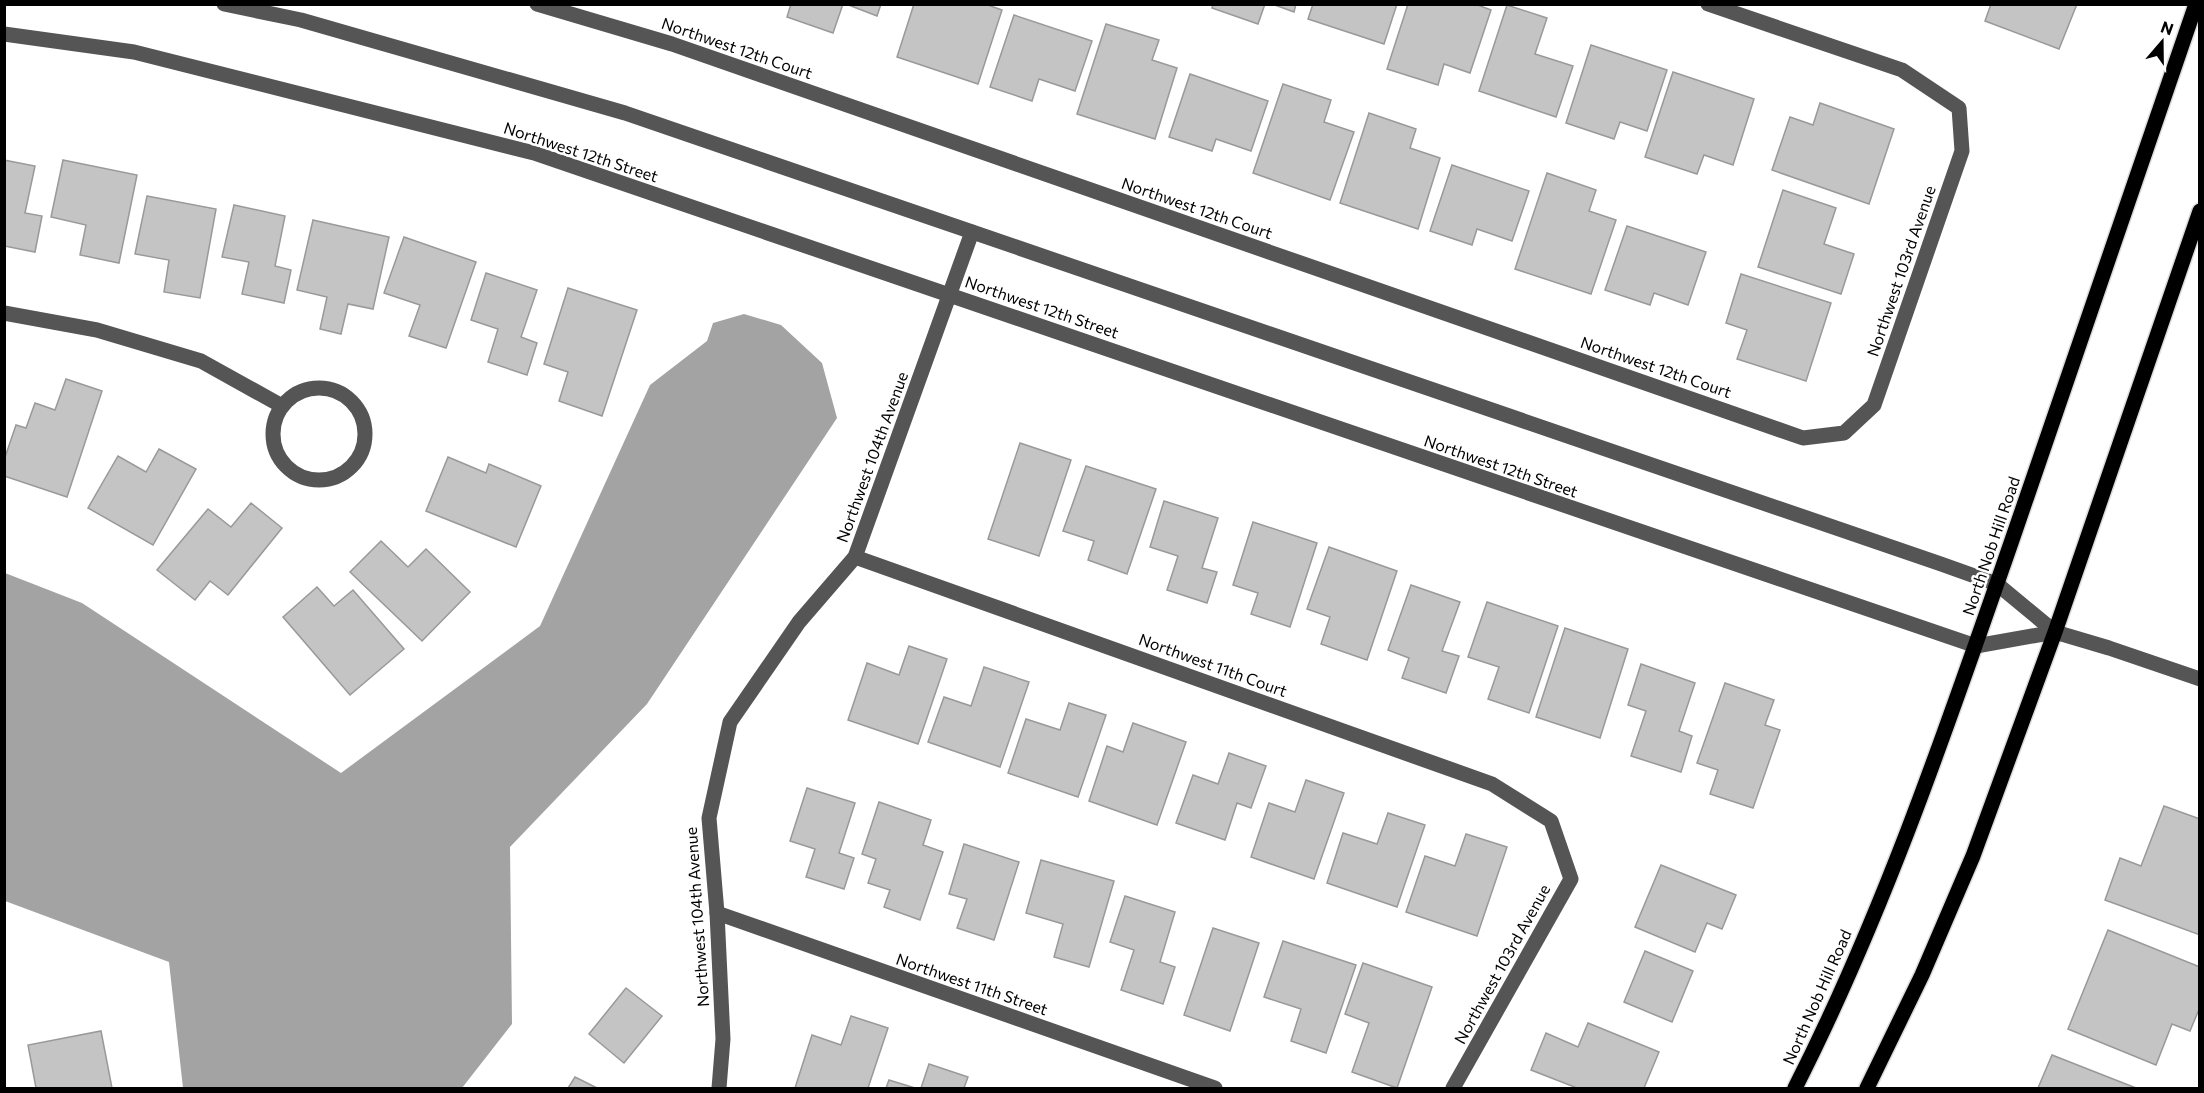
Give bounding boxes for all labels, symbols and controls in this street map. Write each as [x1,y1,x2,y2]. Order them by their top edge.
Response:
north arrow [2132,12,2192,72]
street label: Northwest 12th Court [659,13,816,82]
text: N [2158,16,2176,38]
street label: Northwest 12th Street [502,118,661,186]
street label: Northwest 12th Court [1119,173,1276,242]
street label: Northwest 103rd Avenue [1862,183,1939,359]
street label: Northwest 12th Street [963,271,1122,342]
street label: Northwest 12th Court [1578,332,1735,401]
street label: Northwest 104th Avenue [832,369,911,545]
street label: Northwest 12th Street [1422,430,1581,501]
street label: North Nob Hill Road [1958,474,2023,618]
street label: Northwest 11th Court [1137,629,1290,700]
street label: Northwest 104th Avenue [681,826,712,1008]
street label: Northwest 103rd Avenue [1450,881,1553,1047]
street label: North Nob Hill Road [1778,926,1855,1067]
street label: Northwest 11th Street [894,949,1051,1019]

